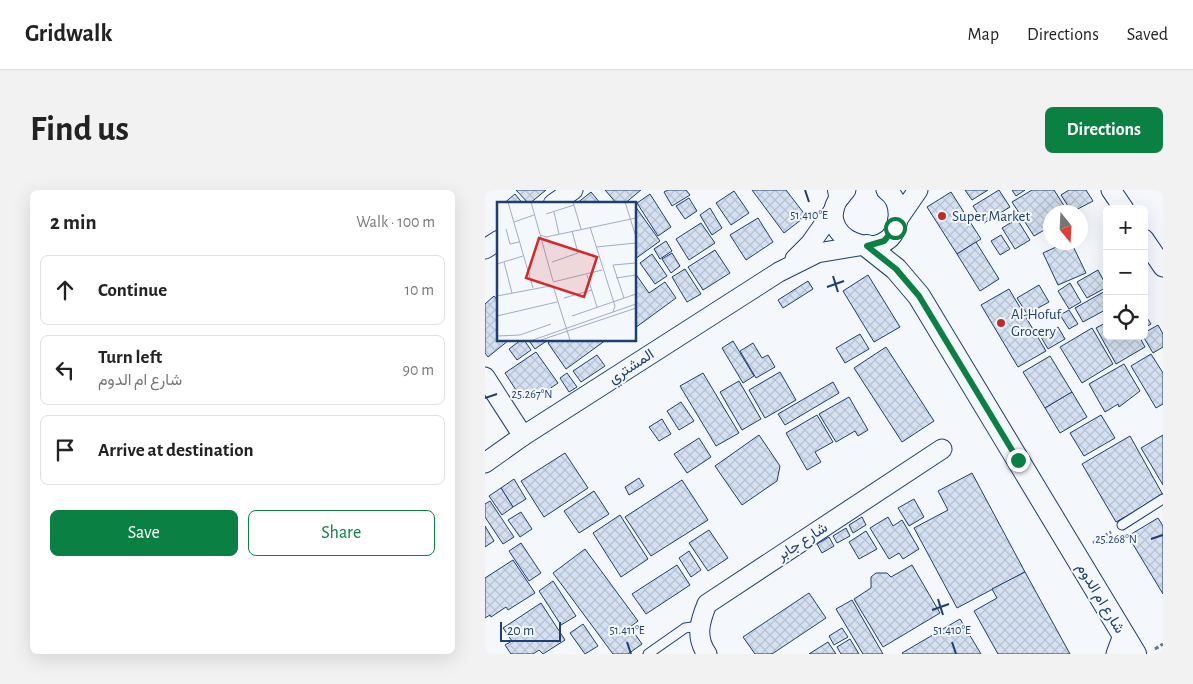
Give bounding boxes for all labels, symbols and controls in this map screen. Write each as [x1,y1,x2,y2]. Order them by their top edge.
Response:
text: Gridwalk [25,22,112,46]
text: Map [968,26,999,44]
text: Directions [1027,26,1099,44]
text: Saved [1127,26,1168,44]
button: Directions [1045,107,1163,153]
text: Find us [30,112,129,147]
inset map [497,202,636,341]
north arrow [1043,205,1088,250]
map controls [1103,205,1148,340]
button: + [1103,205,1148,250]
text: 51.410°E [790,209,828,221]
place label: Super Market [952,209,1030,224]
marker: Super Market [936,210,948,222]
text: 2 min [50,212,97,233]
text: Walk · 100 m [356,214,435,230]
route start [884,217,907,240]
button: − [1103,250,1148,295]
icon: ahead [51,276,79,304]
text: Continue [98,281,167,300]
text: 10 m [405,282,434,298]
button: locate [1103,295,1148,340]
place label: Al-Hofuf Grocery [1011,307,1063,339]
marker: Al-Hofuf Grocery [995,317,1007,329]
street label: المشتري [606,346,659,391]
text: Turn left [98,348,162,367]
icon: left [51,356,79,384]
text: 90 m [403,362,434,378]
text: شارع ام الدوم [98,372,182,388]
text: 25.267°N [511,388,553,400]
icon: arrive [51,436,79,464]
text: Arrive at destination [98,441,254,460]
route end [1007,449,1030,472]
button: Save [50,510,238,556]
button: Share [248,510,435,556]
street label: شارع جابر [774,520,832,566]
text: 25.268°N [1095,533,1137,545]
street label: شارع ام الدوم [1071,561,1127,638]
scale bar [500,619,561,642]
text: 20 m [507,624,534,638]
text: 51.411°E [609,624,645,636]
text: 51.410°E [933,624,971,636]

